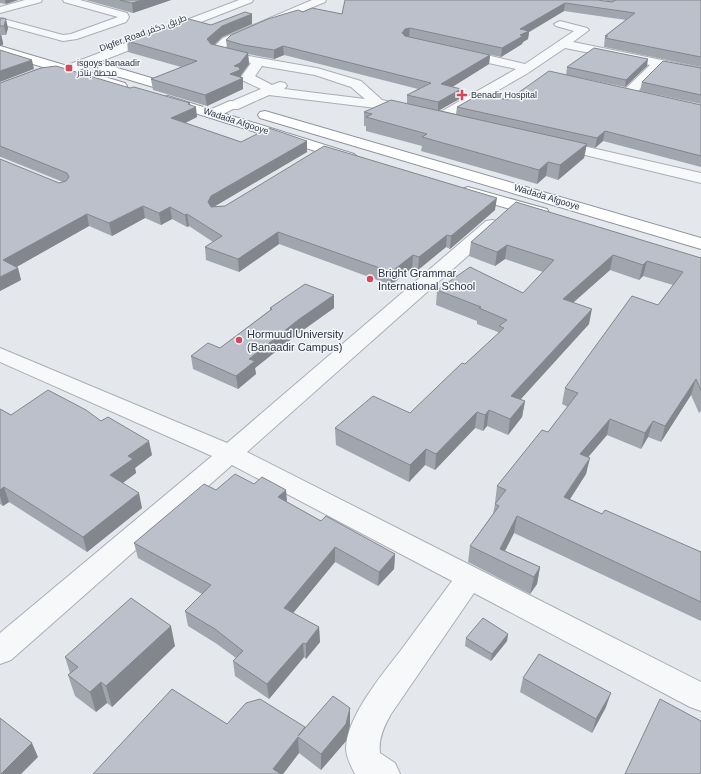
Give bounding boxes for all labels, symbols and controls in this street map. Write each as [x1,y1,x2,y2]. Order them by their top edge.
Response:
street label: Digfer Road طريق دكفر [98,12,189,54]
place label: isgoys banaadir محطة بنادر [76,58,140,78]
marker: isgoys banaadir محطة بنادر [64,63,74,73]
marker: Benadir Hospital [456,89,468,101]
place label: Benadir Hospital [471,90,537,100]
street label: Wadada Afgooye [202,106,270,136]
street label: Wadada Afgooye [513,182,581,212]
place label: Bright Grammar International School [378,267,475,292]
marker: Bright Grammar International School [365,274,375,284]
place label: Hormuud University (Banaadir Campus) [247,328,344,353]
marker: Hormuud University (Banaadir Campus) [234,335,244,345]

